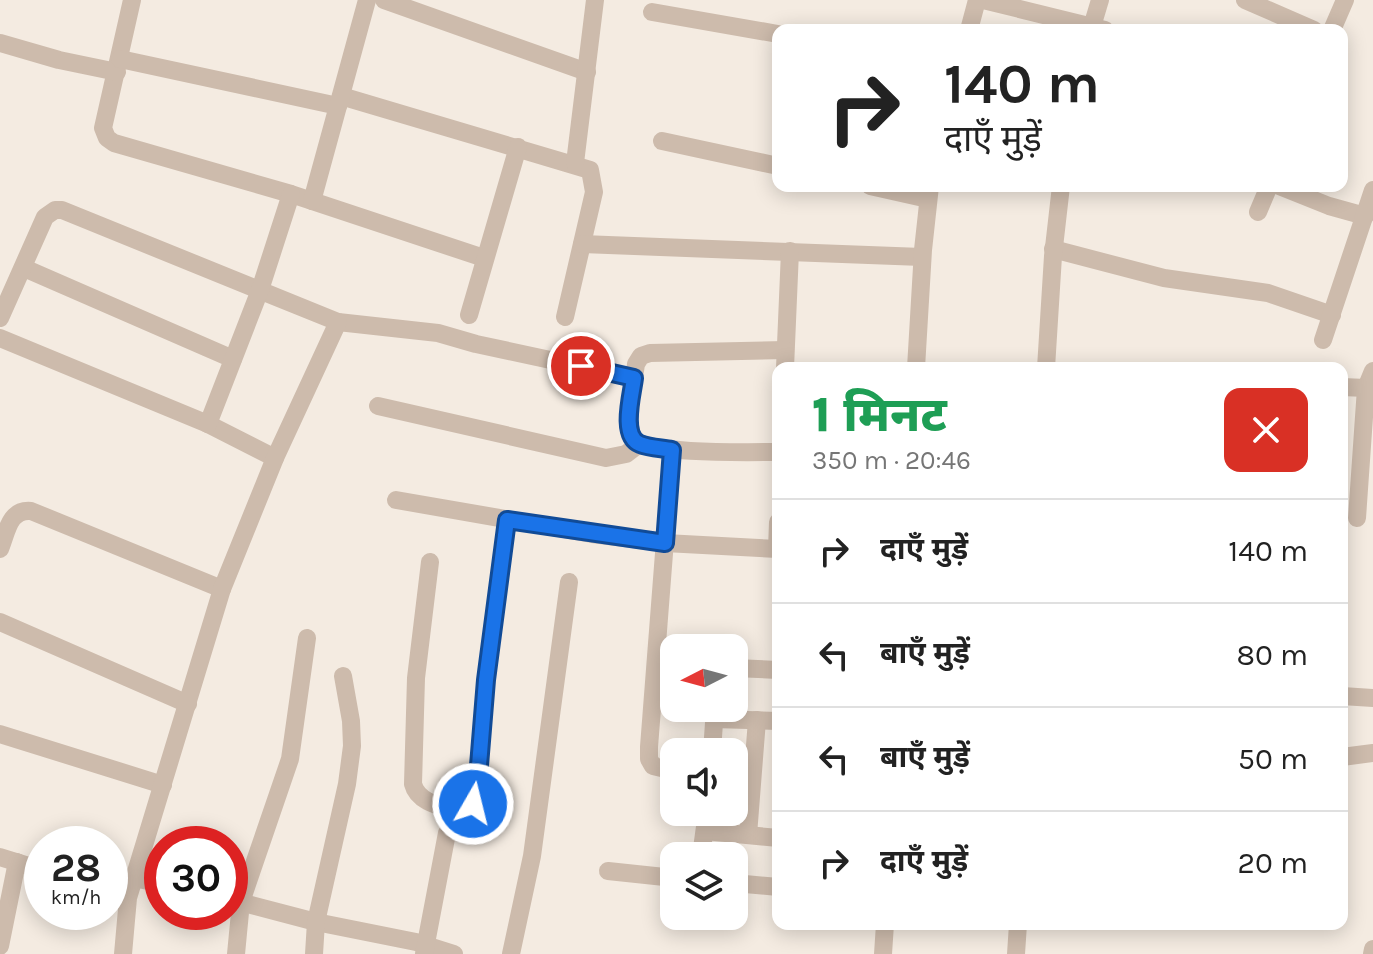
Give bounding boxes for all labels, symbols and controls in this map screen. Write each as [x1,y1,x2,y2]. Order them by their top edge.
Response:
text: 140 m [944,51,1100,116]
icon: right [812,56,916,160]
text: दाएँ मुड़ें [944,118,1042,160]
pin [547,332,615,400]
icon: arrive [559,344,603,388]
text: 1 मिनट [812,387,947,443]
button: close [1224,388,1308,472]
text: 350 m · 20:46 [812,445,971,476]
icon: right [812,529,856,573]
text: दाएँ मुड़ें [880,531,968,567]
text: 140 m [1228,533,1308,569]
icon: left [812,633,856,677]
north arrow [660,634,748,722]
map controls [660,634,748,930]
text: बाएँ मुड़ें [880,635,970,671]
text: 80 m [1237,637,1308,673]
icon: left [812,737,856,781]
button: sound [660,738,748,826]
text: बाएँ मुड़ें [880,739,970,775]
text: 50 m [1238,741,1308,777]
position arrow [431,762,515,846]
speed limit sign: 30 [144,826,248,930]
icon: right [812,841,856,885]
button: layers [660,842,748,930]
text: दाएँ मुड़ें [880,843,968,879]
text: 28 [51,844,101,891]
text: 20 m [1238,845,1308,881]
text: km/h [51,886,101,909]

